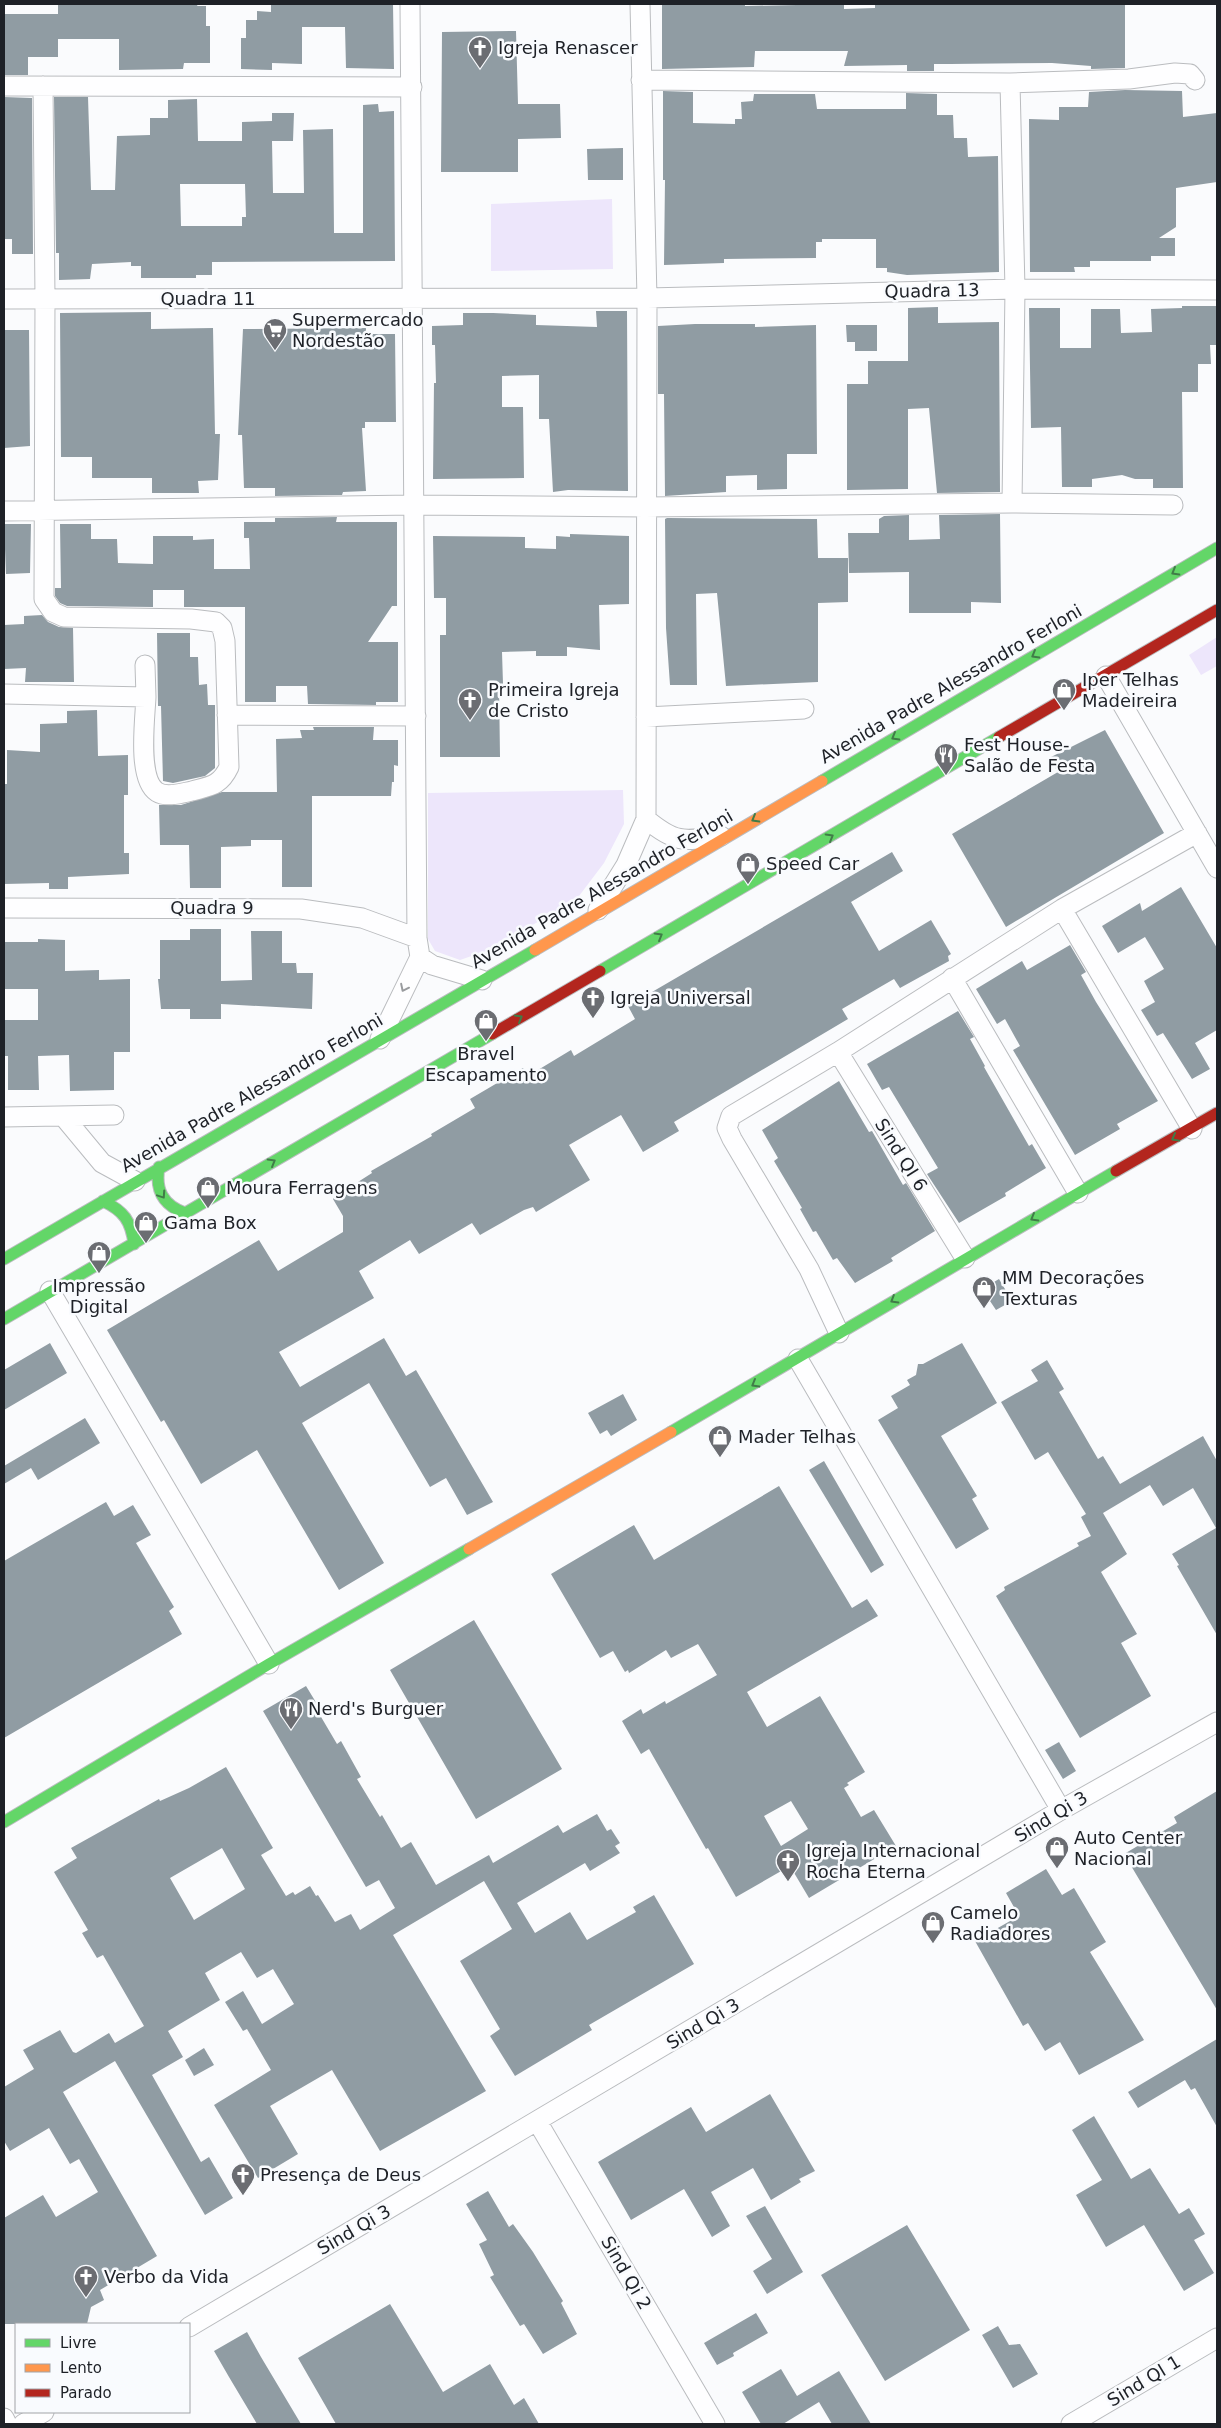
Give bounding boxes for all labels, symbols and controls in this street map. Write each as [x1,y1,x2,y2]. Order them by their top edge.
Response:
church icon: Igreja Renascer [467,35,493,69]
place label: Igreja Renascer [498,37,638,58]
street label: Quadra 13 [884,279,980,302]
street label: Quadra 11 [160,288,256,309]
place label: Supermercado Nordestão [292,309,423,351]
supermarket icon: Supermercado Nordestão [262,317,288,351]
one-way arrow [1172,566,1181,576]
street label: Avenida Padre Alessandro Ferloni [816,600,1085,767]
one-way arrow [1032,648,1041,658]
place label: Iper Telhas Madeireira [1082,669,1179,711]
shop icon: Iper Telhas Madeireira [1051,677,1077,711]
place label: Primeira Igreja de Cristo [488,679,620,721]
church icon: Primeira Igreja de Cristo [457,687,483,721]
one-way arrow [891,731,900,741]
place label: Fest House- Salão de Festa [964,734,1095,776]
restaurant icon: Fest House- Salão de Festa [933,742,959,776]
street label: Avenida Padre Alessandro Ferloni [467,805,736,972]
one-way arrow [751,813,760,823]
one-way arrow [824,833,833,843]
shop icon: Speed Car [735,851,761,885]
place label: Speed Car [766,853,860,874]
street label: Quadra 9 [170,897,254,918]
one-way arrow [654,933,663,943]
one-way arrow [400,983,410,992]
church icon: Igreja Universal [580,985,606,1019]
place label: Igreja Universal [610,987,751,1008]
shop icon: Bravel Escapamento [473,1008,499,1042]
street label: Avenida Padre Alessandro Ferloni [117,1009,386,1176]
one-way arrow [513,1014,522,1024]
place label: Bravel Escapamento [425,1043,547,1085]
street label: Sind QI 6 [871,1115,932,1195]
one-way arrow [1171,1132,1180,1142]
one-way arrow [267,1158,276,1168]
shop icon: Moura Ferragens [195,1175,221,1209]
place label: Moura Ferragens [226,1177,377,1198]
one-way arrow [156,1189,165,1199]
shop icon: Gama Box [133,1210,159,1244]
place label: Gama Box [164,1212,257,1233]
one-way arrow [1030,1212,1039,1222]
shop icon: Impressão Digital [86,1240,112,1274]
place label: MM Decorações Texturas [1001,1267,1144,1309]
place label: Impressão Digital [52,1275,146,1317]
shop icon: MM Decorações Texturas [971,1275,997,1309]
one-way arrow [890,1294,899,1304]
one-way arrow [751,1378,760,1388]
shop icon: Mader Telhas [707,1424,733,1458]
place label: Mader Telhas [738,1426,856,1447]
restaurant icon: Nerd's Burguer [278,1696,304,1730]
place label: Nerd's Burguer [308,1698,444,1719]
street label: Sind Qi 3 [1010,1787,1091,1847]
place label: Auto Center Nacional [1074,1827,1183,1869]
shop icon: Auto Center Nacional [1044,1835,1070,1869]
place label: Igreja Internacional Rocha Eterna [806,1840,980,1882]
church icon: Igreja Internacional Rocha Eterna [775,1848,801,1882]
place label: Camelo Radiadores [950,1902,1051,1944]
shop icon: Camelo Radiadores [920,1910,946,1944]
street label: Sind Qi 3 [662,1994,743,2054]
church icon: Presença de Deus [230,2162,256,2196]
place label: Presença de Deus [260,2164,421,2185]
street label: Sind Qi 3 [313,2200,394,2259]
street label: Sind Qi 2 [597,2232,656,2313]
church icon: Verbo da Vida [73,2264,99,2298]
place label: Verbo da Vida [104,2266,229,2287]
legend [15,2323,190,2413]
text: Livre [60,2334,96,2352]
street label: Sind QI 1 [1103,2351,1184,2411]
text: Lento [60,2359,102,2377]
text: Parado [60,2384,112,2402]

